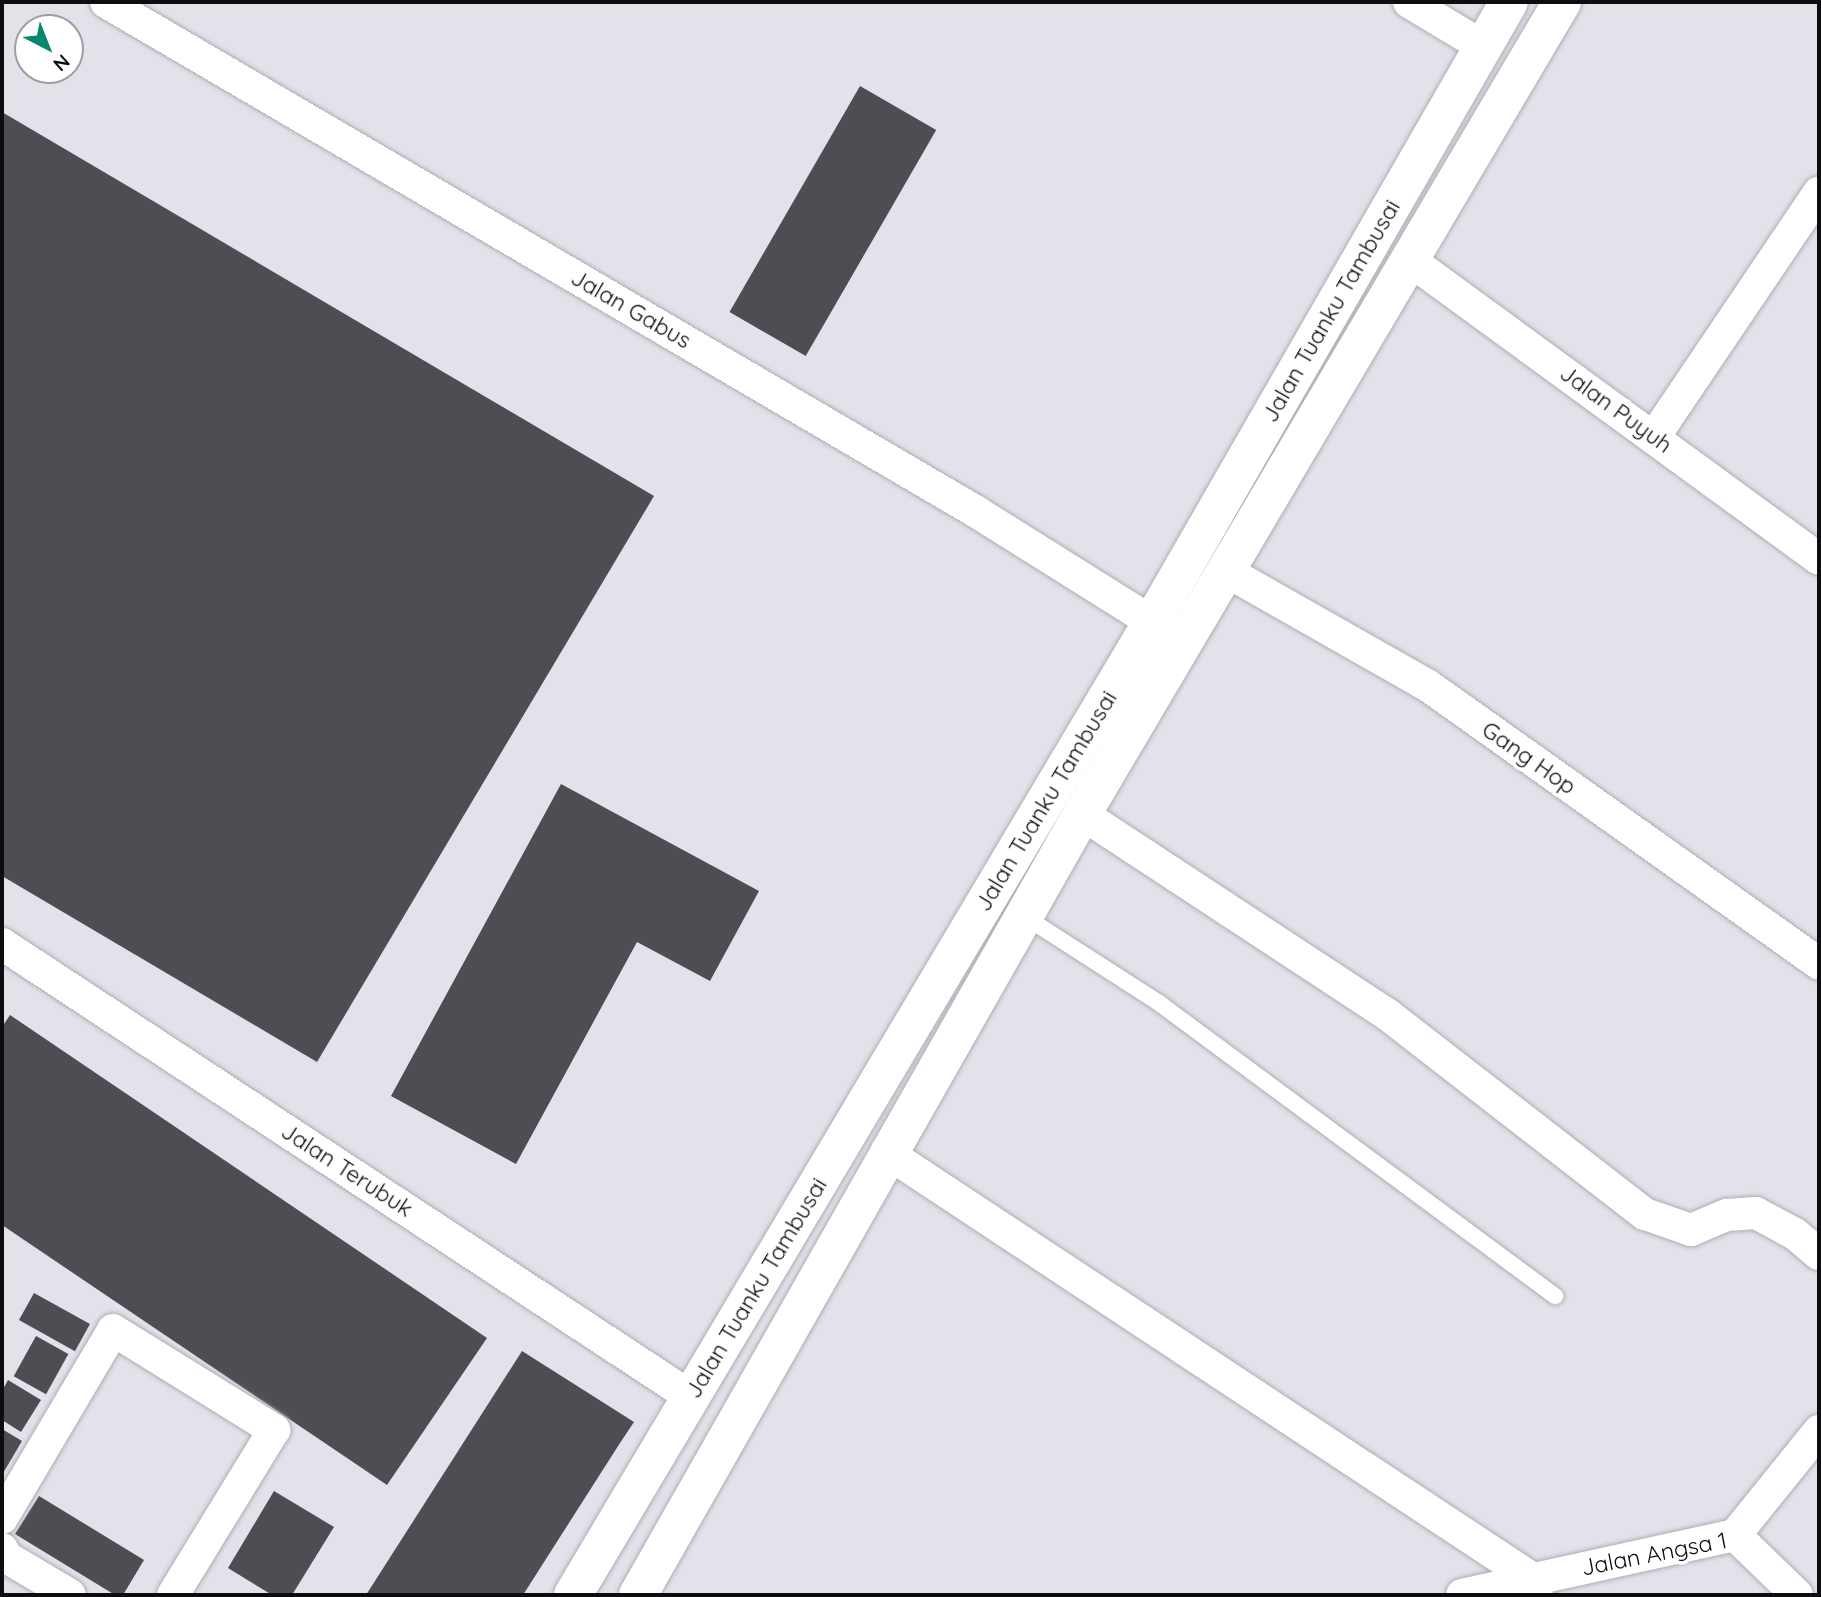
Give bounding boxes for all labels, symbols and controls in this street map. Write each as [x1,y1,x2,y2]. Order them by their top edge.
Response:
north arrow [14,14,84,84]
text: N [48,50,75,77]
street label: Jalan Tuanku Tambusai [1256,195,1406,427]
street label: Jalan Gabus [566,264,696,354]
street label: Jalan Puyuh [1555,359,1677,459]
street label: Jalan Tuanku Tambusai [969,686,1123,916]
street label: Gang Hop [1477,716,1581,800]
street label: Jalan Terubuk [276,1117,418,1223]
street label: Jalan Tuanku Tambusai [679,1173,833,1403]
street label: Jalan Angsa 1 [1579,1526,1729,1582]

